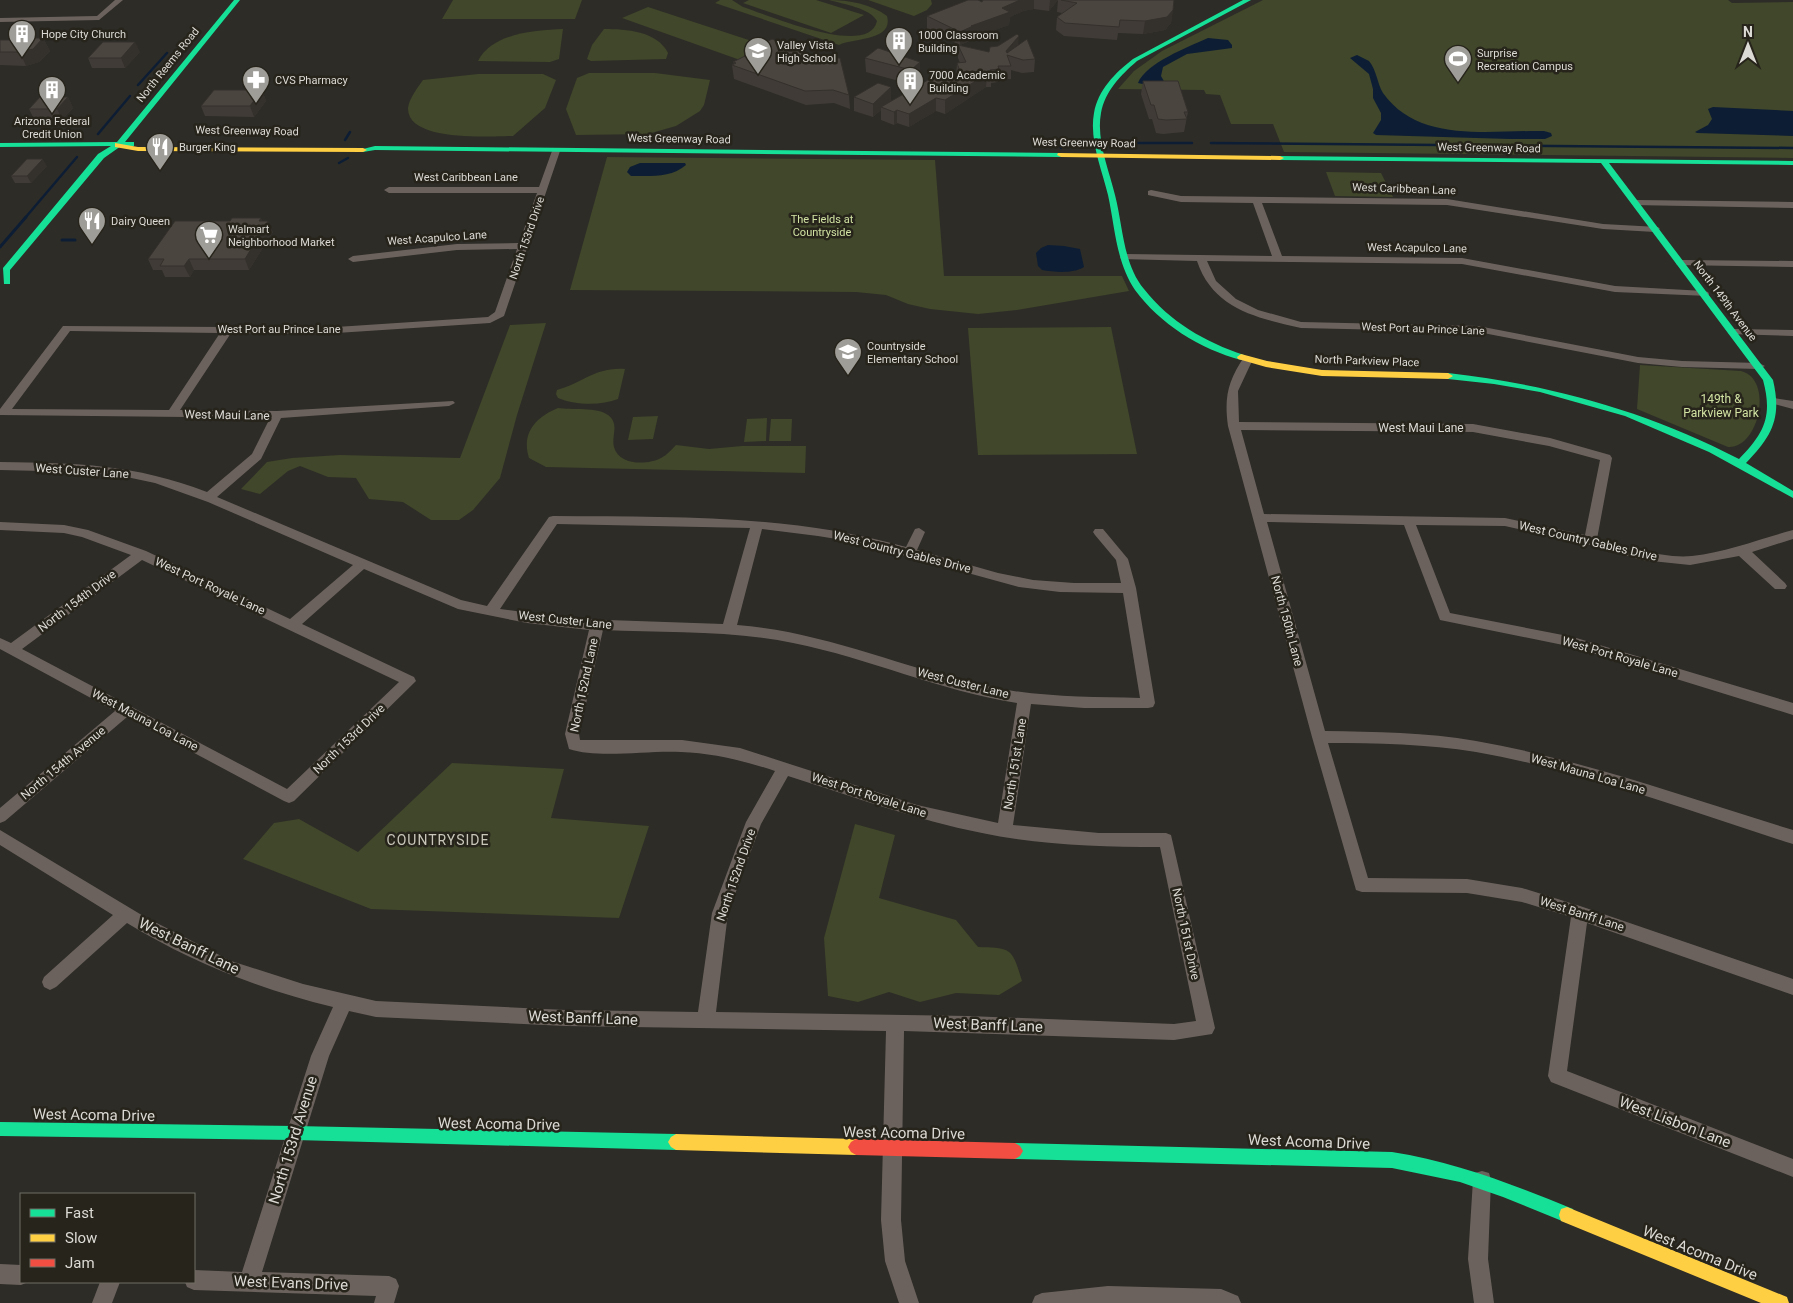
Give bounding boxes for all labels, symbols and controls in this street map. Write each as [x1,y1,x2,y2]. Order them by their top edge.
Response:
building icon: Hope City Church [7,19,37,58]
north arrow [1723,20,1773,70]
text: N [1743,24,1753,40]
street label: North Reems Road [134,25,202,105]
building icon: 1000 Classroom Building [884,26,914,65]
place label: Hope City Church [41,28,126,41]
place label: 1000 Classroom Building [918,29,998,55]
school or university icon: Valley Vista High School [743,36,773,75]
place label: Valley Vista High School [777,39,836,65]
sports icon: Surprise Recreation Campus [1443,44,1473,83]
place label: Surprise Recreation Campus [1477,47,1573,73]
pharmacy icon: CVS Pharmacy [241,65,271,104]
building icon: 7000 Academic Building [895,66,925,105]
place label: 7000 Academic Building [929,69,1006,95]
place label: CVS Pharmacy [275,74,349,87]
building icon: Arizona Federal Credit Union [37,75,67,114]
place label: Arizona Federal Credit Union [14,115,90,141]
street label: West Greenway Road [195,124,299,138]
restaurant icon: Burger King [145,132,175,171]
street label: West Greenway Road [627,132,731,146]
street label: West Greenway Road [1032,136,1136,150]
place label: Burger King [179,141,236,154]
street label: West Greenway Road [1437,141,1541,155]
street label: West Caribbean Lane [414,171,518,184]
street label: West Caribbean Lane [1352,181,1456,197]
street label: North 153rd Drive [507,195,547,281]
restaurant icon: Dairy Queen [77,206,107,245]
park label: The Fields at Countryside [791,213,854,239]
place label: Dairy Queen [111,215,170,228]
supermarket icon: Walmart Neighborhood Market [194,220,224,259]
place label: Walmart Neighborhood Market [228,223,335,249]
street label: West Acapulco Lane [387,228,487,248]
street label: West Acapulco Lane [1367,241,1467,255]
street label: North 149th Avenue [1690,258,1760,344]
street label: West Port au Prince Lane [1361,320,1485,338]
street label: West Port au Prince Lane [217,323,341,336]
school or university icon: Countryside Elementary School [833,337,863,376]
place label: Countryside Elementary School [867,340,958,366]
street label: North Parkview Place [1314,353,1420,369]
park label: 149th & Parkview Park [1683,392,1760,420]
street label: West Maui Lane [184,407,270,423]
street label: West Maui Lane [1378,421,1464,435]
street label: West Custer Lane [35,461,129,481]
street label: West Country Gables Drive [1518,518,1658,564]
street label: West Country Gables Drive [832,528,972,576]
street label: West Port Royale Lane [153,554,267,618]
street label: North 154th Drive [35,567,119,635]
street label: North 150th Lane [1268,574,1306,668]
street label: West Custer Lane [518,608,612,632]
street label: West Port Royale Lane [1560,634,1680,680]
street label: North 152nd Lane [567,637,601,733]
street label: West Custer Lane [916,665,1010,701]
street label: West Mauna Loa Lane [89,686,201,754]
street label: North 153rd Drive [310,701,388,777]
street label: North 151st Lane [1001,717,1029,811]
street label: North 154th Avenue [18,723,108,803]
street label: West Mauna Loa Lane [1529,751,1647,797]
street label: West Port Royale Lane [810,770,928,820]
street label: North 152nd Drive [714,827,758,923]
district label: COUNTRYSIDE [387,832,489,848]
street label: North 151st Drive [1169,887,1203,981]
street label: West Banff Lane [1538,894,1626,934]
street label: West Banff Lane [136,914,242,978]
street label: West Banff Lane [528,1007,638,1029]
street label: West Banff Lane [933,1014,1043,1036]
street label: North 153rd Avenue [265,1074,321,1206]
street label: West Lisbon Lane [1617,1092,1733,1152]
street label: West Acoma Drive [33,1105,155,1125]
street label: West Acoma Drive [438,1114,560,1134]
street label: West Acoma Drive [843,1123,965,1143]
street label: West Acoma Drive [1248,1131,1370,1153]
legend [20,1193,195,1283]
text: Fast [65,1204,94,1222]
street label: West Acoma Drive [1640,1222,1760,1284]
text: Slow [65,1229,97,1247]
text: Jam [65,1254,95,1272]
street label: West Evans Drive [233,1272,349,1294]

